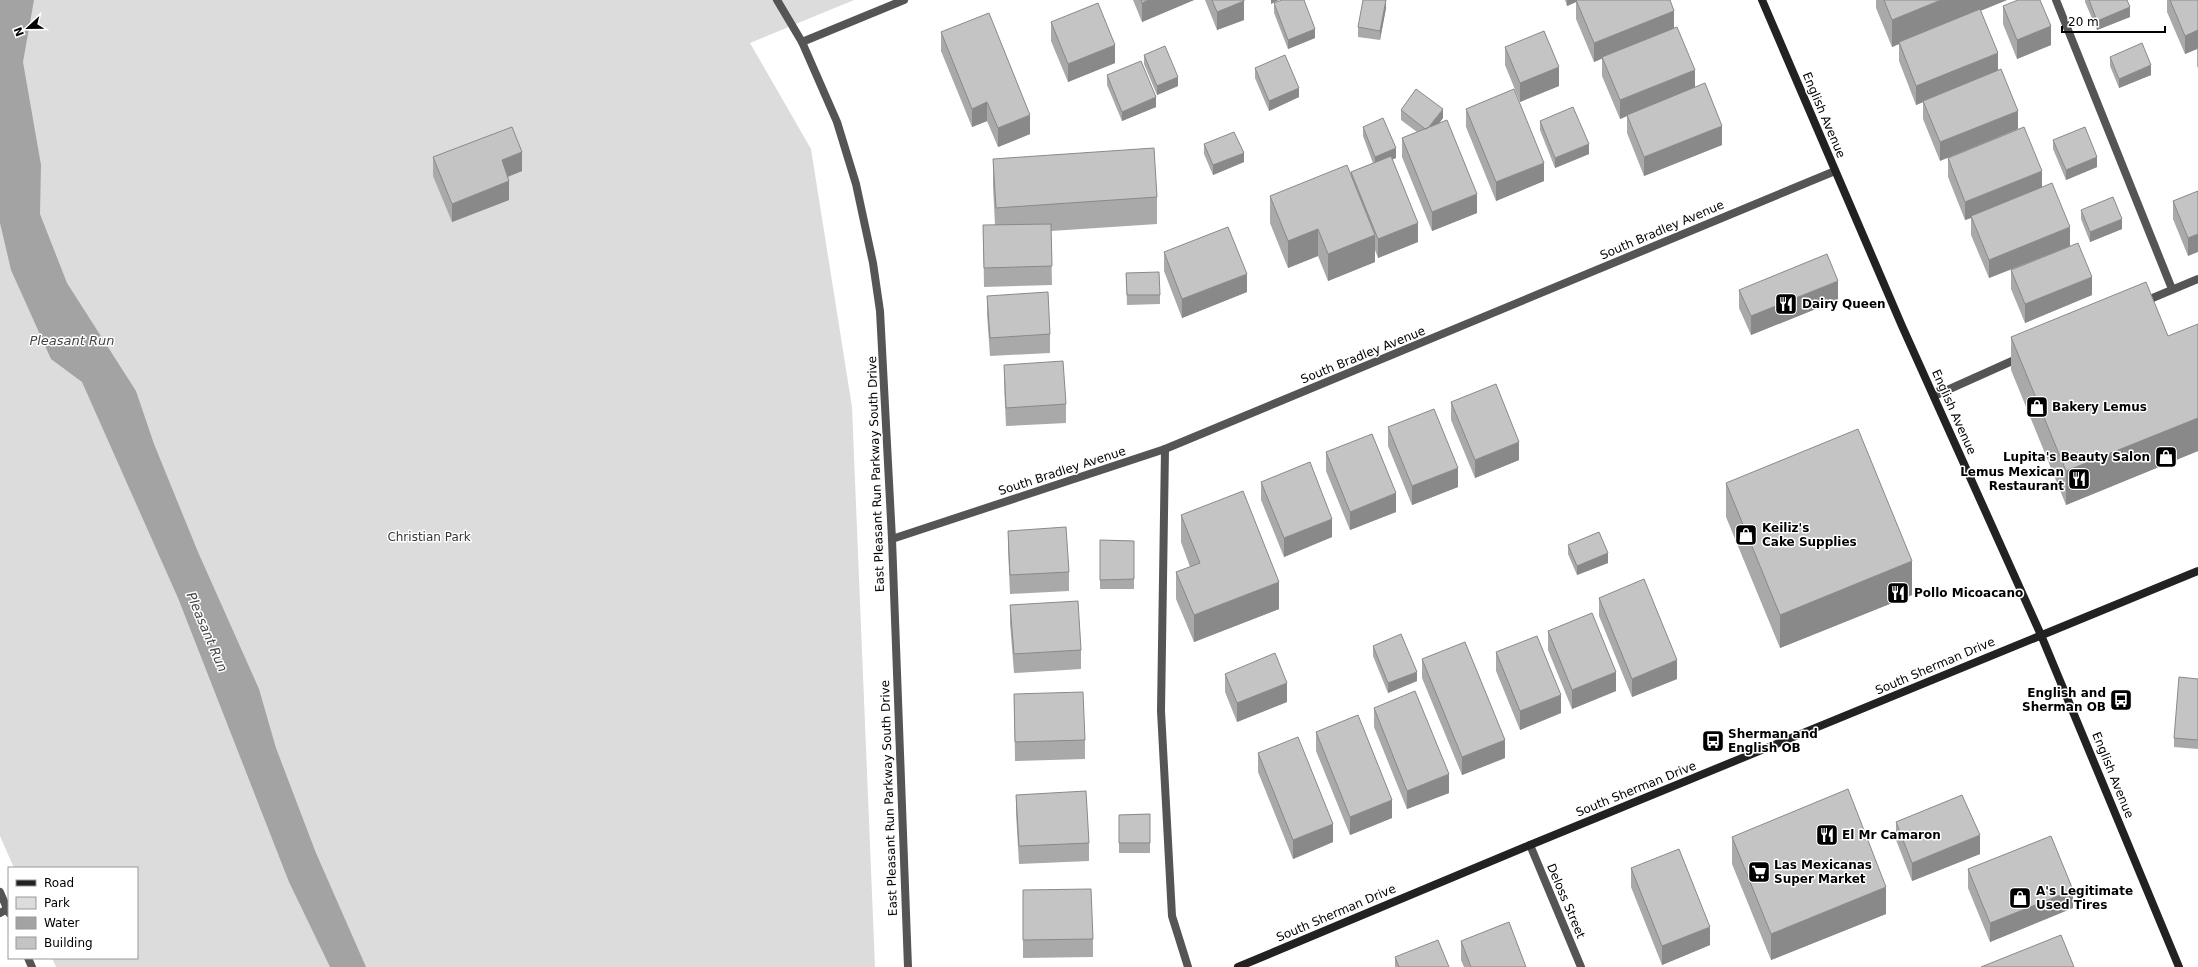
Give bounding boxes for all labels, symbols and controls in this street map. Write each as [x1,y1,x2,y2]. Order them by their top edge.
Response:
north arrow [8,8,48,48]
scale bar [2062,8,2165,34]
text: 20 m [2068,15,2099,29]
text: N [11,25,27,38]
street label: English Avenue [1800,70,1848,160]
street label: South Bradley Avenue [1598,198,1726,262]
restaurant icon: Dairy Queen [1773,291,1799,317]
place label: Dairy Queen [1802,297,1886,311]
street label: South Bradley Avenue [1299,324,1427,386]
water label: Pleasant Run [29,333,115,348]
street label: East Pleasant Run Parkway South Drive [865,356,887,592]
street label: English Avenue [1929,367,1979,457]
shop icon: Bakery Lemus [2024,394,2050,420]
place label: Bakery Lemus [2052,400,2147,414]
street label: South Bradley Avenue [997,444,1127,498]
shop icon: Lupita's Beauty Salon [2153,444,2179,470]
place label: Lupita's Beauty Salon [2003,450,2150,464]
place label: Lemus Mexican Restaurant [1960,465,2064,493]
restaurant icon: Lemus Mexican Restaurant [2066,466,2092,492]
place label: Keiliz's Cake Supplies [1762,521,1857,549]
shop icon: Keiliz's Cake Supplies [1733,522,1759,548]
park label: Christian Park [387,530,471,544]
restaurant icon: Pollo Micoacano [1885,580,1911,606]
place label: Pollo Micoacano [1914,586,2023,600]
water label: Pleasant Run [183,590,231,674]
street label: South Sherman Drive [1873,634,1997,698]
street label: East Pleasant Run Parkway South Drive [878,680,900,916]
place label: English and Sherman OB [2022,686,2106,714]
bus stop icon: English and Sherman OB [2108,687,2134,713]
place label: Sherman and English OB [1728,727,1818,755]
bus stop icon: Sherman and English OB [1700,728,1726,754]
street label: English Avenue [2089,730,2137,820]
street label: South Sherman Drive [1574,758,1698,820]
restaurant icon: El Mr Camaron [1814,822,1840,848]
place label: El Mr Camaron [1842,828,1941,842]
place label: Las Mexicanas Super Market [1774,858,1872,886]
supermarket icon: Las Mexicanas Super Market [1746,859,1772,885]
street label: Deloss Street [1544,861,1588,941]
legend [8,867,138,959]
text: Road [44,876,74,890]
street label: South Sherman Drive [1274,881,1398,945]
place label: A's Legitimate Used Tires [2036,884,2133,912]
shop icon: A's Legitimate Used Tires [2007,885,2033,911]
text: Park [44,896,70,910]
text: Water [44,916,80,930]
text: Building [44,936,93,950]

